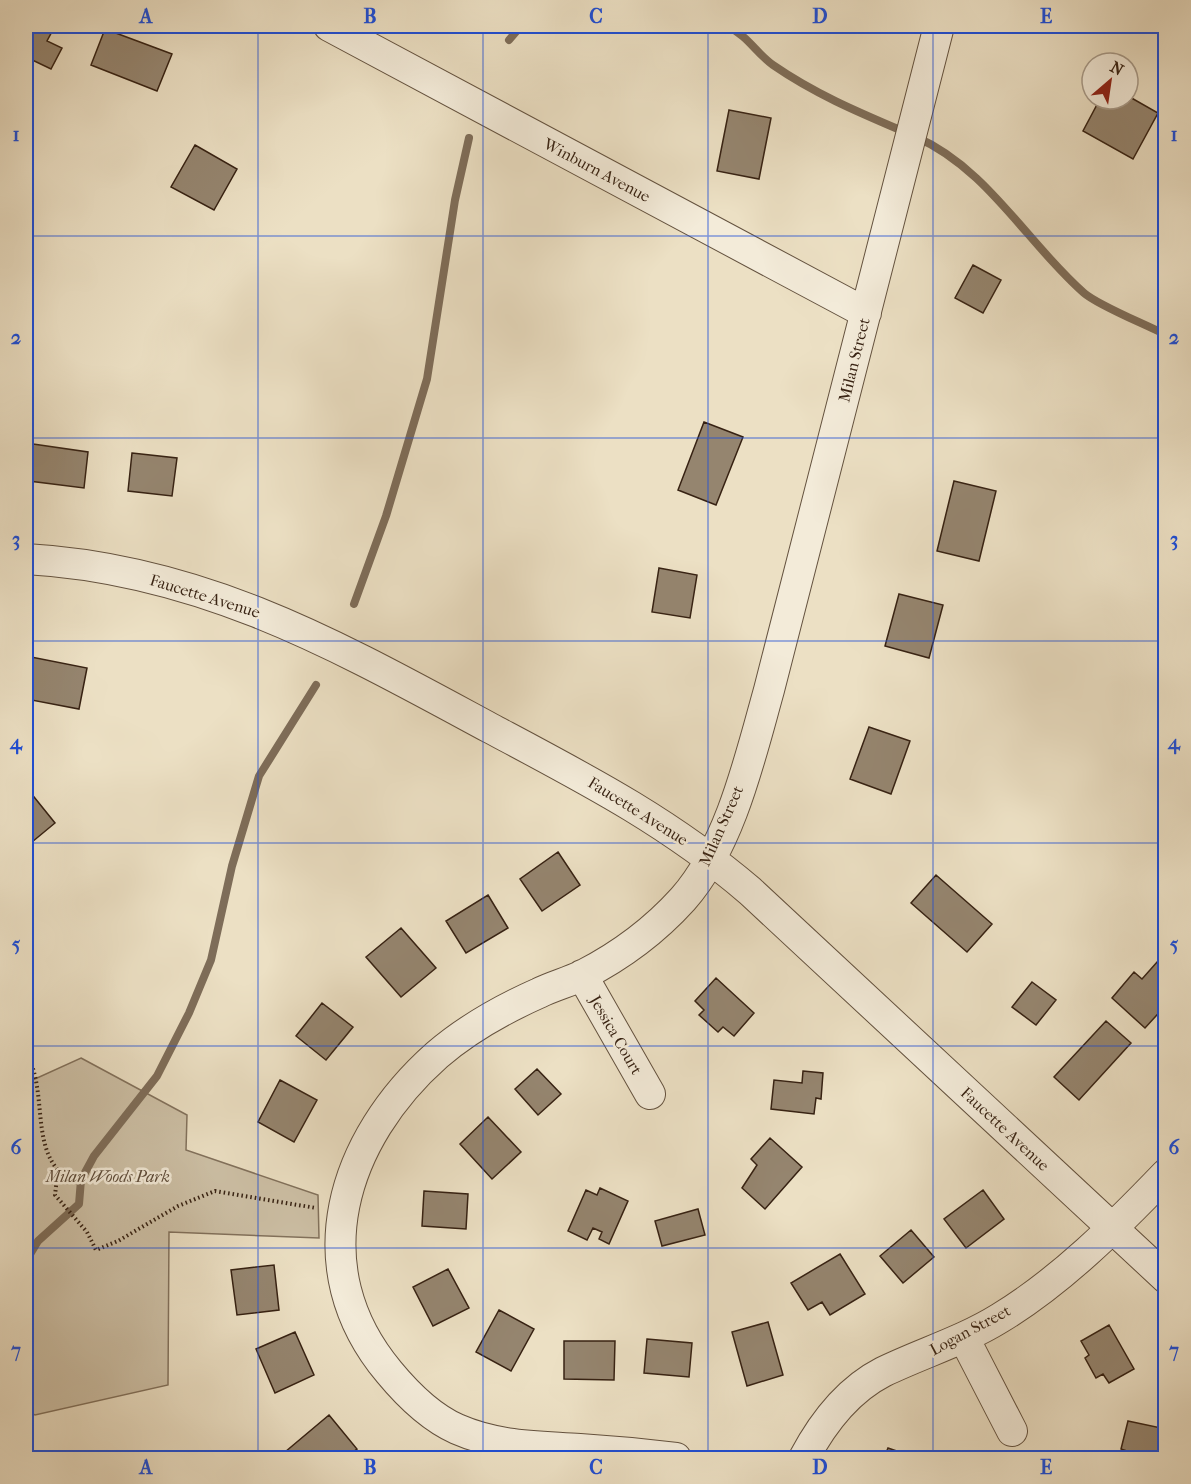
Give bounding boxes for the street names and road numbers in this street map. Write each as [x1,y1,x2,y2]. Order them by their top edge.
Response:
street label: Winburn Avenue [540,133,654,206]
street label: Milan Street [834,316,874,404]
street label: Faucette Avenue [148,570,262,622]
street label: Faucette Avenue [585,773,692,849]
street label: Milan Street [695,783,747,869]
street label: Jessica Court [585,990,646,1078]
street label: Faucette Avenue [957,1083,1053,1175]
street label: Logan Street [926,1301,1014,1359]

